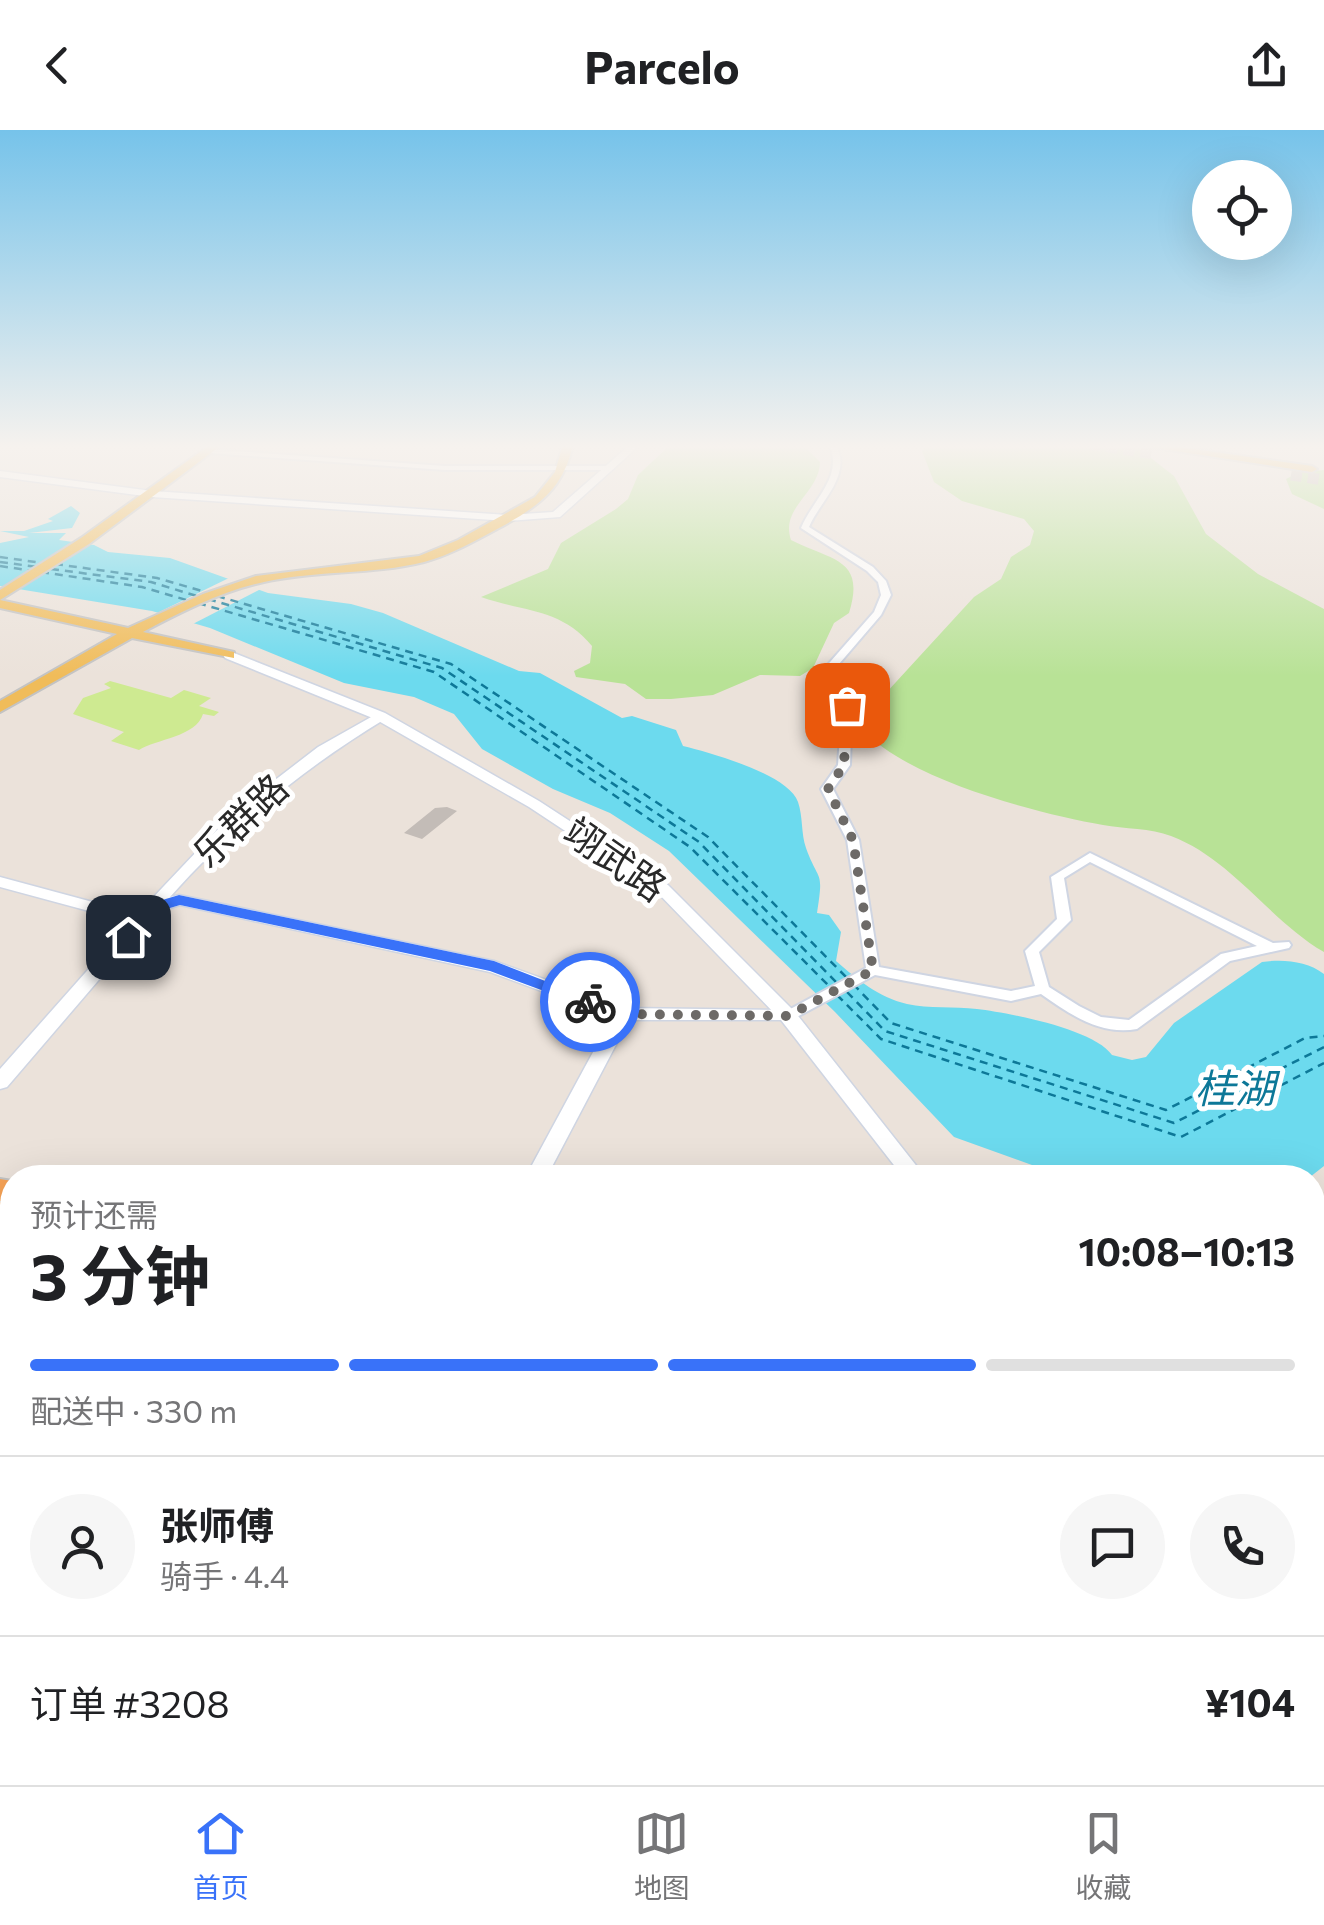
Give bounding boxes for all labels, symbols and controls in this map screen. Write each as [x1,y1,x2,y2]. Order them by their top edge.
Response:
icon: back [30,38,85,93]
text: Parcelo [584,38,740,93]
icon: share [1239,38,1294,93]
map controls [1192,160,1292,260]
button: locate [1192,160,1292,260]
pin [805,663,890,748]
icon: bag [820,678,875,733]
street label: 乐群路 [182,763,297,876]
street label: 翊武路 [556,806,677,910]
pin [86,895,171,980]
icon: home [101,910,156,965]
courier [540,952,640,1052]
icon: bike [563,975,618,1030]
water label: 桂湖 [1195,1062,1281,1111]
text: 预计还需 [30,1194,158,1234]
text: 10:08–10:13 [1079,1227,1295,1274]
text: 3 分钟 [30,1234,210,1313]
text: 配送中 · 330 m [30,1390,237,1430]
button: person [30,1494,135,1599]
button: chat [1060,1494,1165,1599]
button: phone [1190,1494,1295,1599]
text: 张师傅 [160,1501,274,1548]
text: 骑手 · 4.4 [160,1555,289,1595]
text: ¥104 [1205,1678,1295,1725]
text: 订单 #3208 [30,1679,230,1726]
tab: 首页 [193,1806,249,1906]
tab: 地图 [634,1806,690,1906]
tab: 收藏 [1075,1806,1131,1906]

